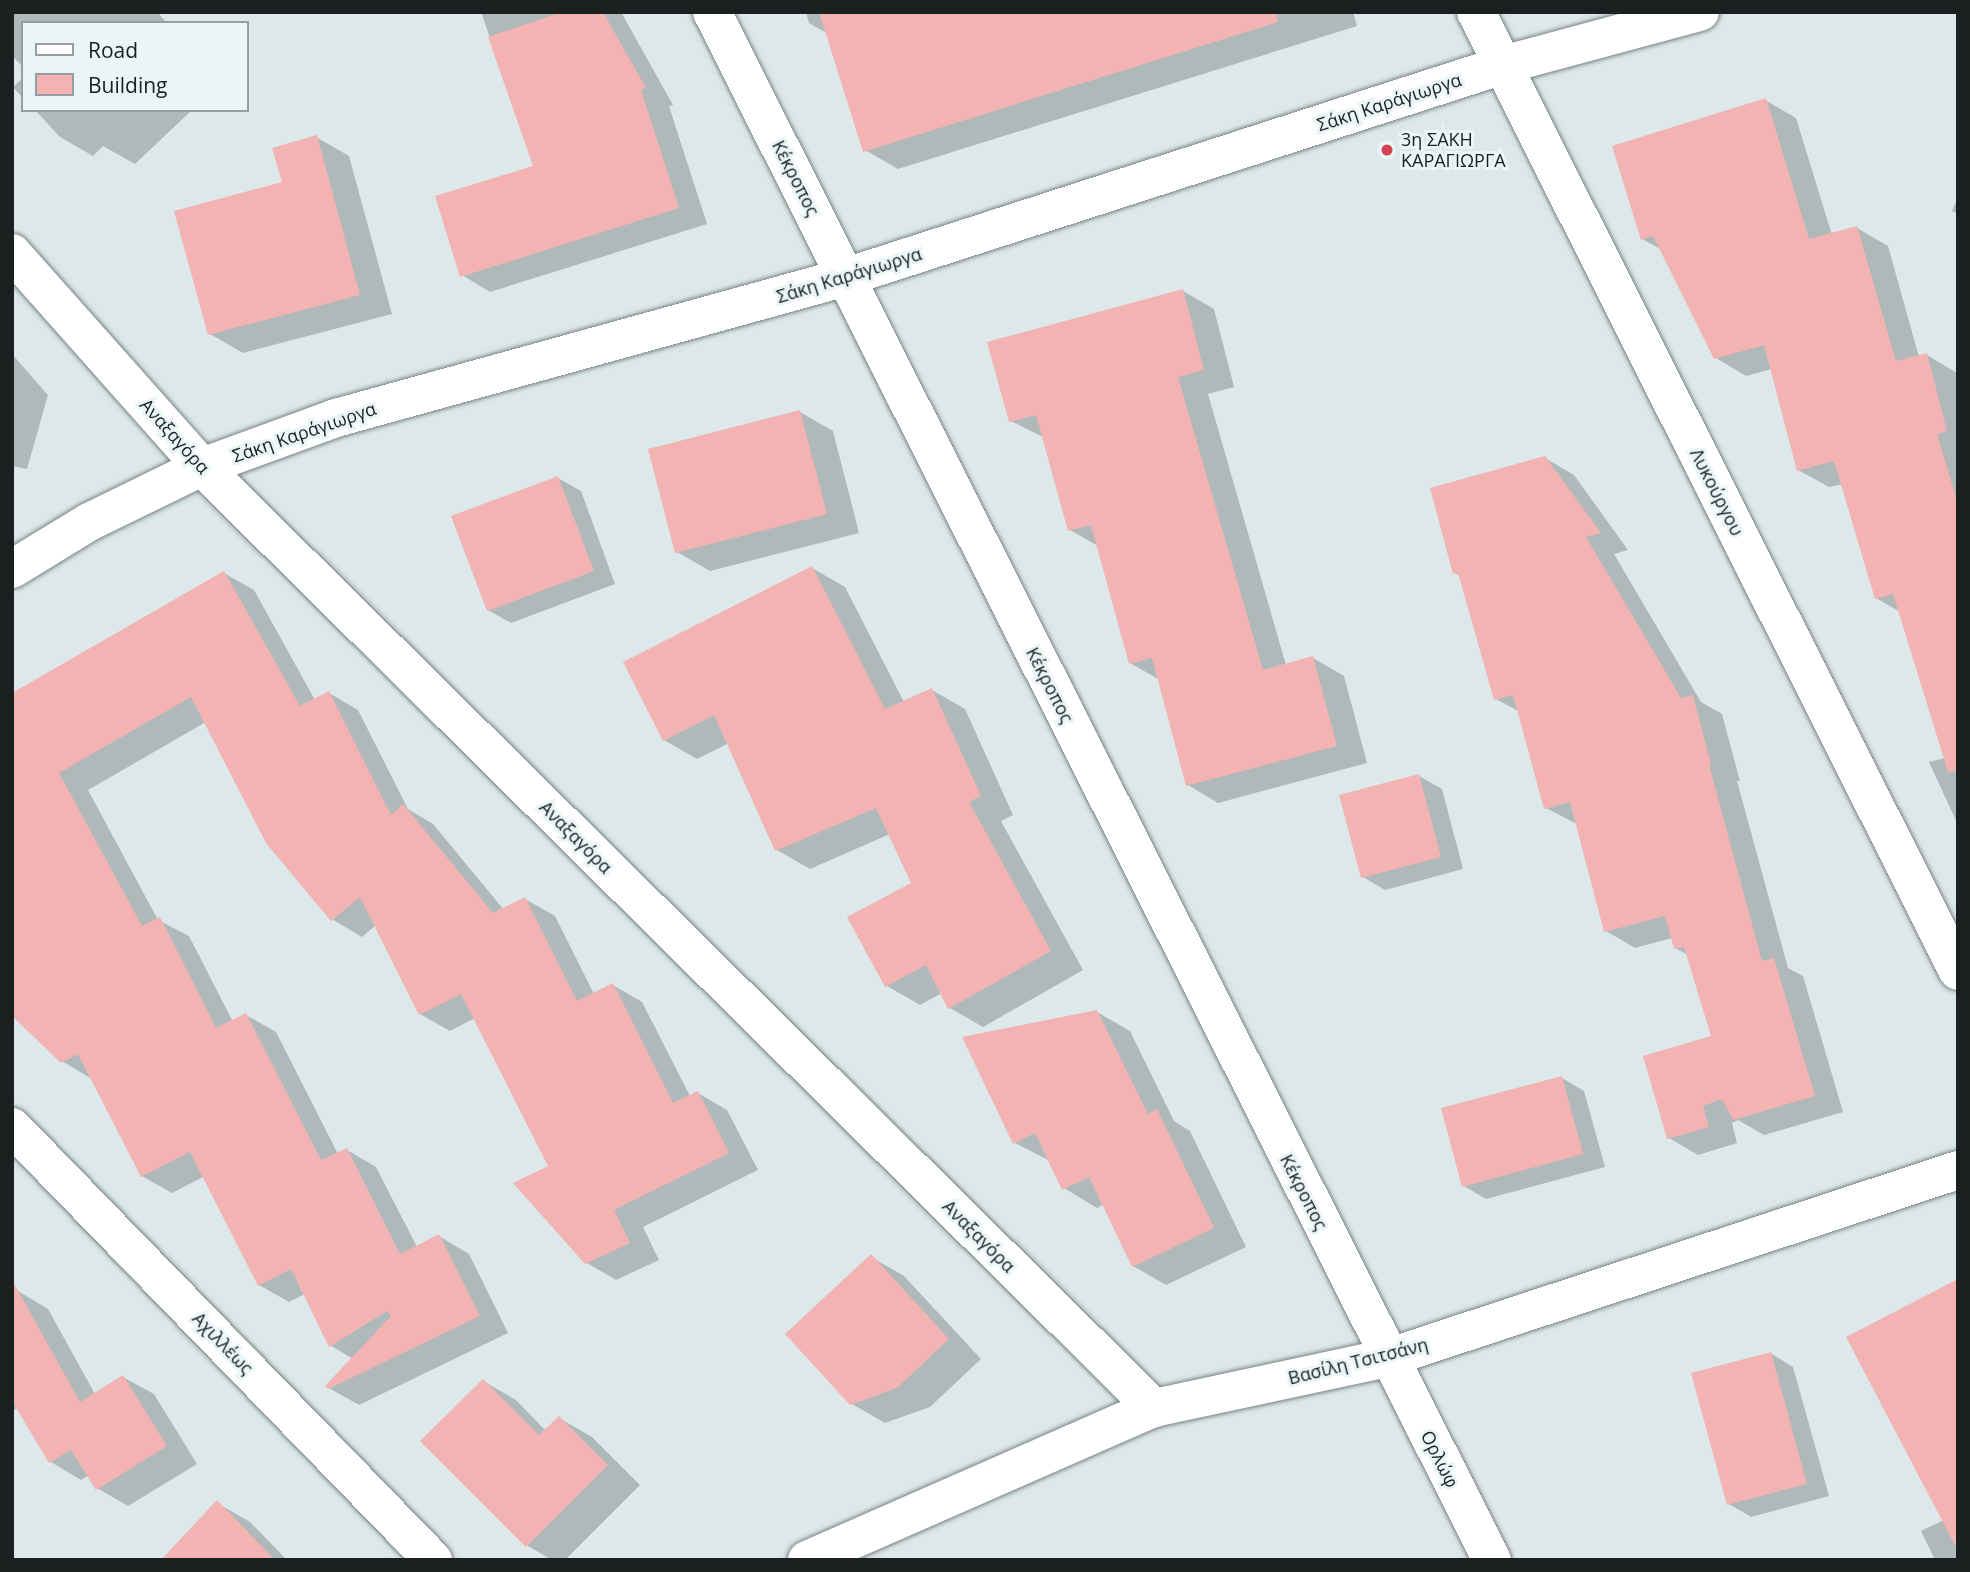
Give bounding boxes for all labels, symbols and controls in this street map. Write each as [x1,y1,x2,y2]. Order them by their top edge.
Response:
legend [21,21,248,112]
text: Road [88,36,138,64]
street label: Σάκη Καράγιωργα [1314,68,1464,136]
text: Building [88,71,167,99]
place label: 3η ΣΑΚΗ ΚΑΡΑΓΙΩΡΓΑ [1401,129,1506,172]
street label: Κέκροπος [768,137,824,219]
marker: 3η ΣΑΚΗ ΚΑΡΑΓΙΩΡΓΑ [1379,142,1395,158]
street label: Σάκη Καράγιωργα [774,243,924,307]
street label: Αναξαγόρα [136,394,214,478]
street label: Σάκη Καράγιωργα [229,397,379,467]
street label: Λυκούργου [1686,445,1748,539]
street label: Κέκροπος [1022,644,1078,726]
street label: Αναξαγόρα [535,796,617,878]
street label: Κέκροπος [1276,1151,1332,1233]
street label: Αναξαγόρα [938,1195,1020,1277]
street label: Αχιλλέως [188,1308,258,1378]
street label: Βασίλη Τσιτσάνη [1286,1333,1430,1389]
street label: Ορλώφ [1416,1427,1464,1491]

